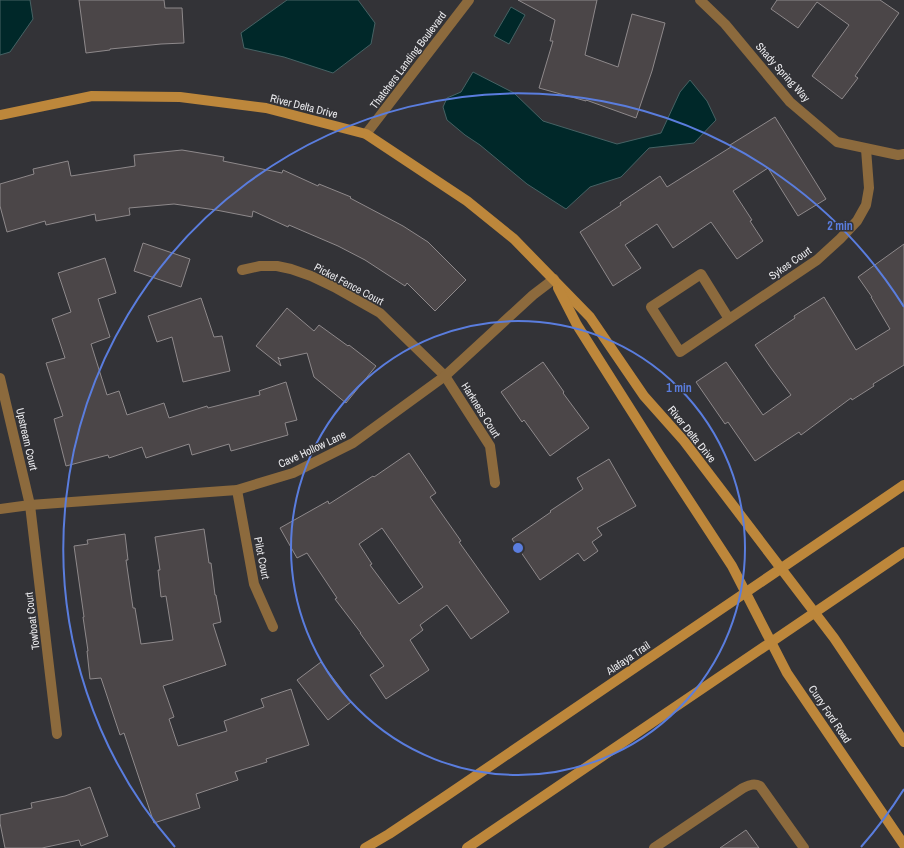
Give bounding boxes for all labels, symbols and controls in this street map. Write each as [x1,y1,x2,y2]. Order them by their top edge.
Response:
street label: Thatchers Landing Boulevard [367,9,449,111]
street label: Shady Spring Way [753,39,814,105]
street label: River Delta Drive [269,91,339,121]
text: 2 min [827,218,853,234]
street label: Sykes Court [766,243,815,283]
street label: Picket Fence Court [312,260,387,308]
street label: Harkness Court [458,380,504,441]
text: 1 min [666,380,692,396]
street label: River Delta Drive [665,403,719,465]
street label: Upstream Court [13,406,41,472]
street label: Cave Hollow Lane [276,427,348,471]
street label: Pilot Court [251,536,273,581]
centre of rings [511,541,525,555]
street label: Towboat Court [21,591,42,651]
street label: Alafaya Trail [602,638,653,678]
street label: Curry Ford Road [806,682,854,746]

